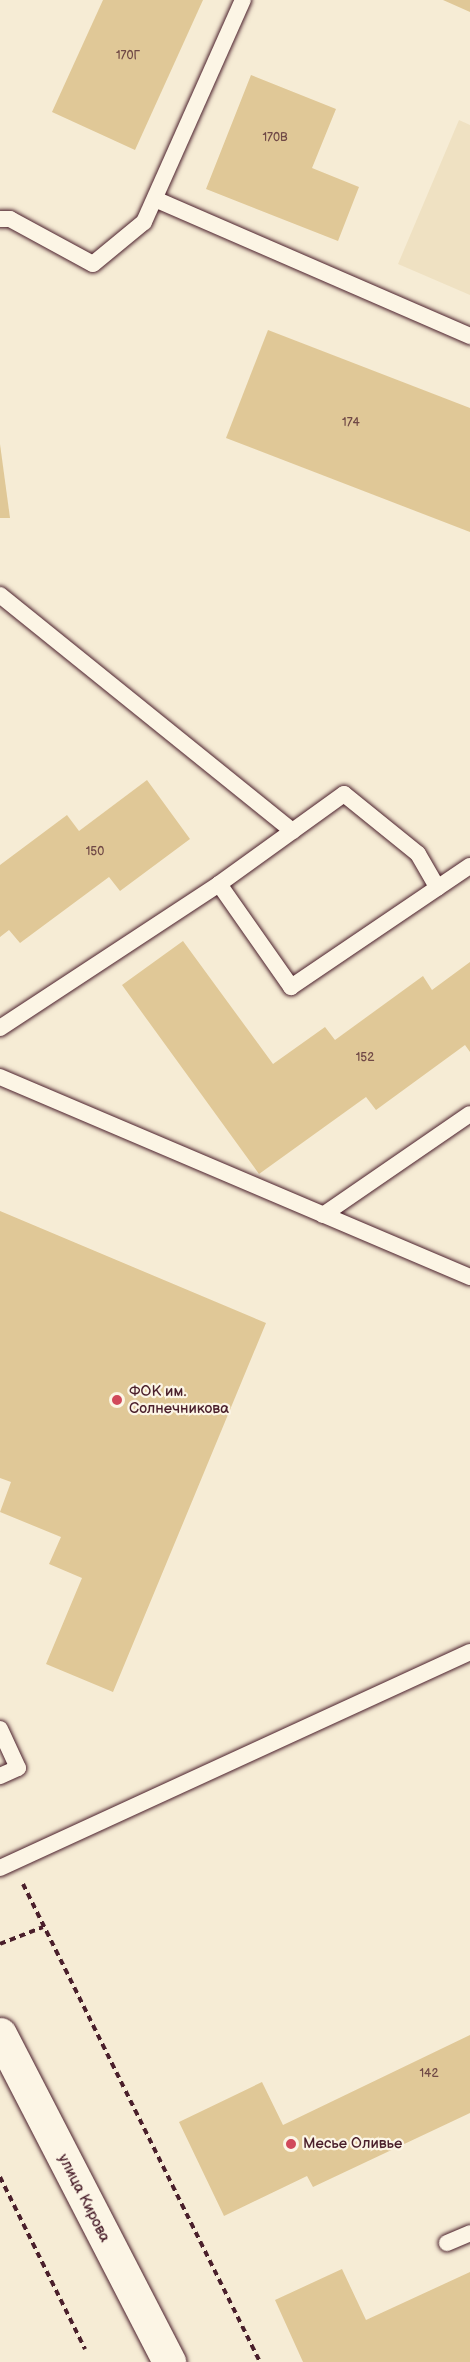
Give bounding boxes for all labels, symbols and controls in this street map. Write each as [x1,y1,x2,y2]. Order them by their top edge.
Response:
house number: 170Г [116,49,140,63]
house number: 170В [262,131,288,145]
house number: 174 [342,416,360,430]
house number: 150 [86,845,104,859]
house number: 152 [356,1051,374,1065]
place label: ФОК им. Солнечникова [129,1382,229,1417]
marker: ФОК им. Солнечникова [110,1393,124,1407]
house number: 142 [419,2067,439,2081]
place label: Месье Оливье [303,2135,402,2153]
marker: Месье Оливье [284,2137,298,2151]
street label: улица Кирова [54,2151,114,2245]

